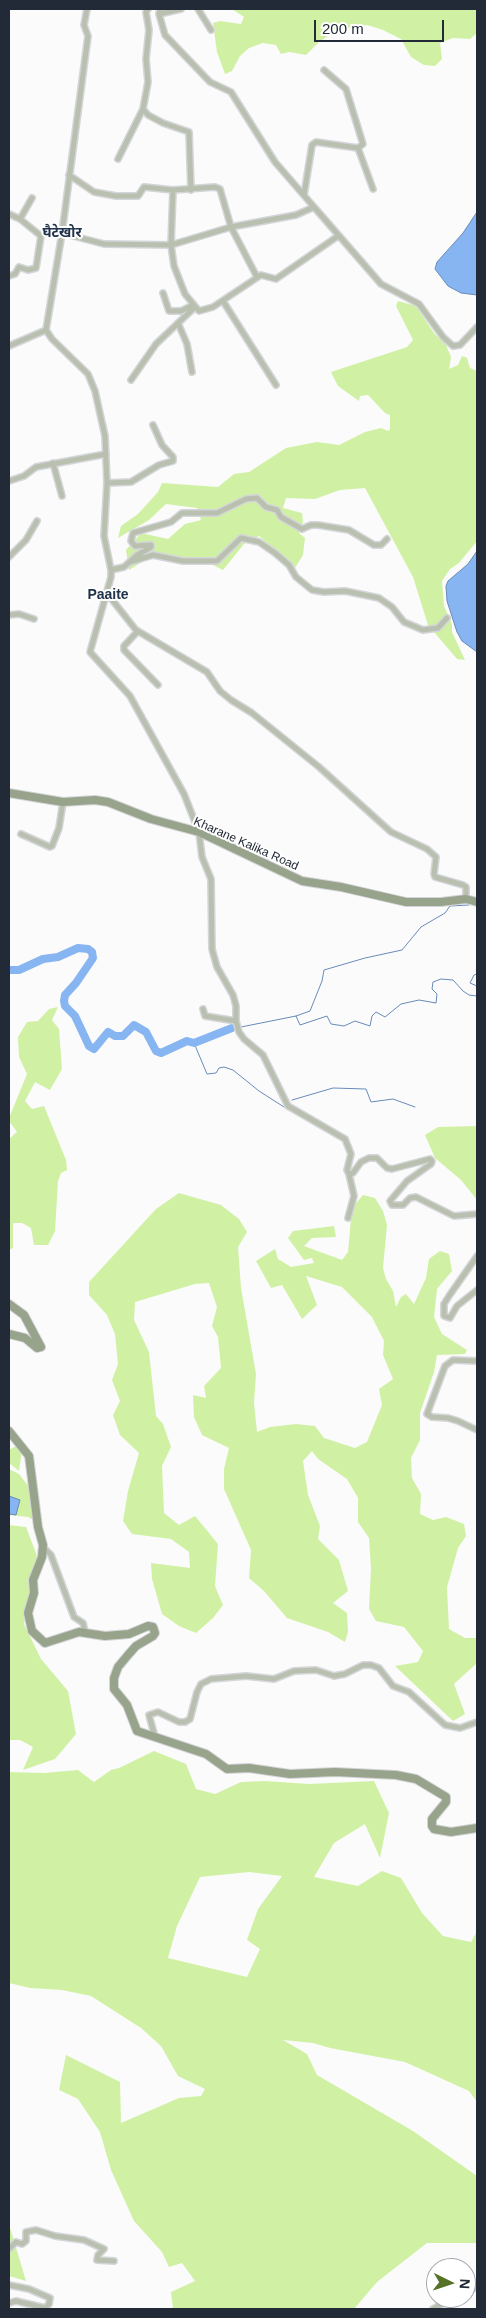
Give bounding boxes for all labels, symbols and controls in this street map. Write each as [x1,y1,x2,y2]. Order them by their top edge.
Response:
scale bar [316,10,446,42]
text: 200 m [322,20,364,37]
district label: घैटेखोर [42,225,82,241]
district label: Paaite [87,587,129,603]
street label: Kharane Kalika Road [191,814,301,874]
north arrow [426,2258,476,2308]
text: N [457,2278,473,2290]

